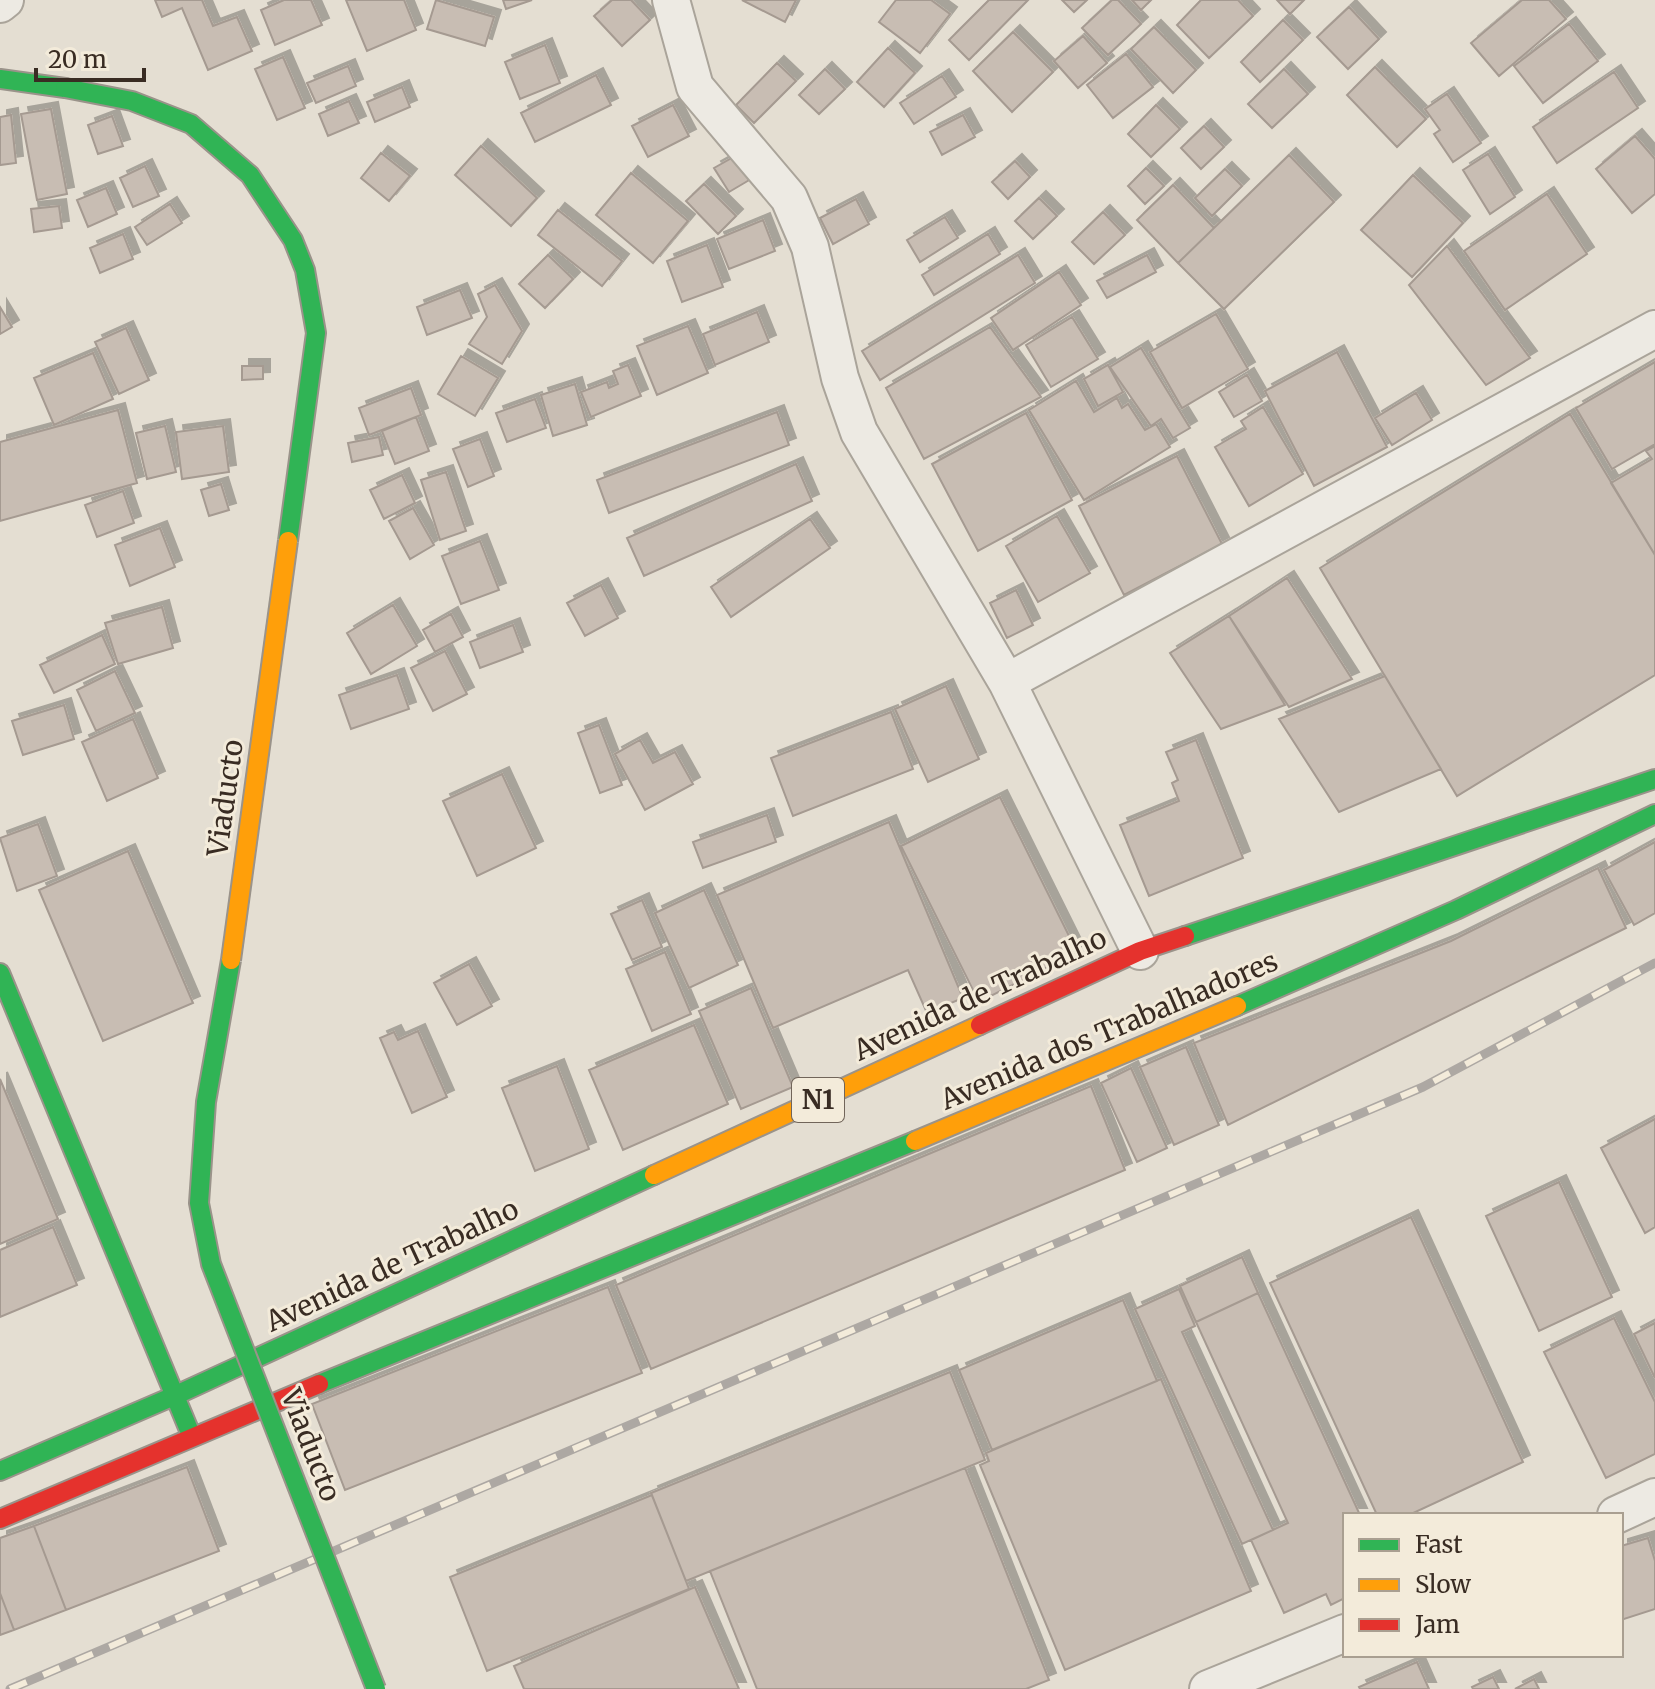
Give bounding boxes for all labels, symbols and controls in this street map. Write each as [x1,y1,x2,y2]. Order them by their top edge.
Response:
scale bar [36,32,144,82]
text: 20 m [48,44,107,75]
street label: Viaducto [199,737,251,860]
street label: Avenida de Trabalho [847,920,1112,1069]
street label: Avenida dos Trabalhadores [934,943,1283,1118]
road number: N1 [792,1078,844,1122]
street label: Avenida de Trabalho [259,1191,524,1340]
street label: Viaducto [273,1383,349,1506]
legend [1343,1513,1623,1657]
text: Fast [1415,1529,1463,1560]
text: Slow [1415,1569,1471,1600]
text: Jam [1414,1609,1460,1640]

